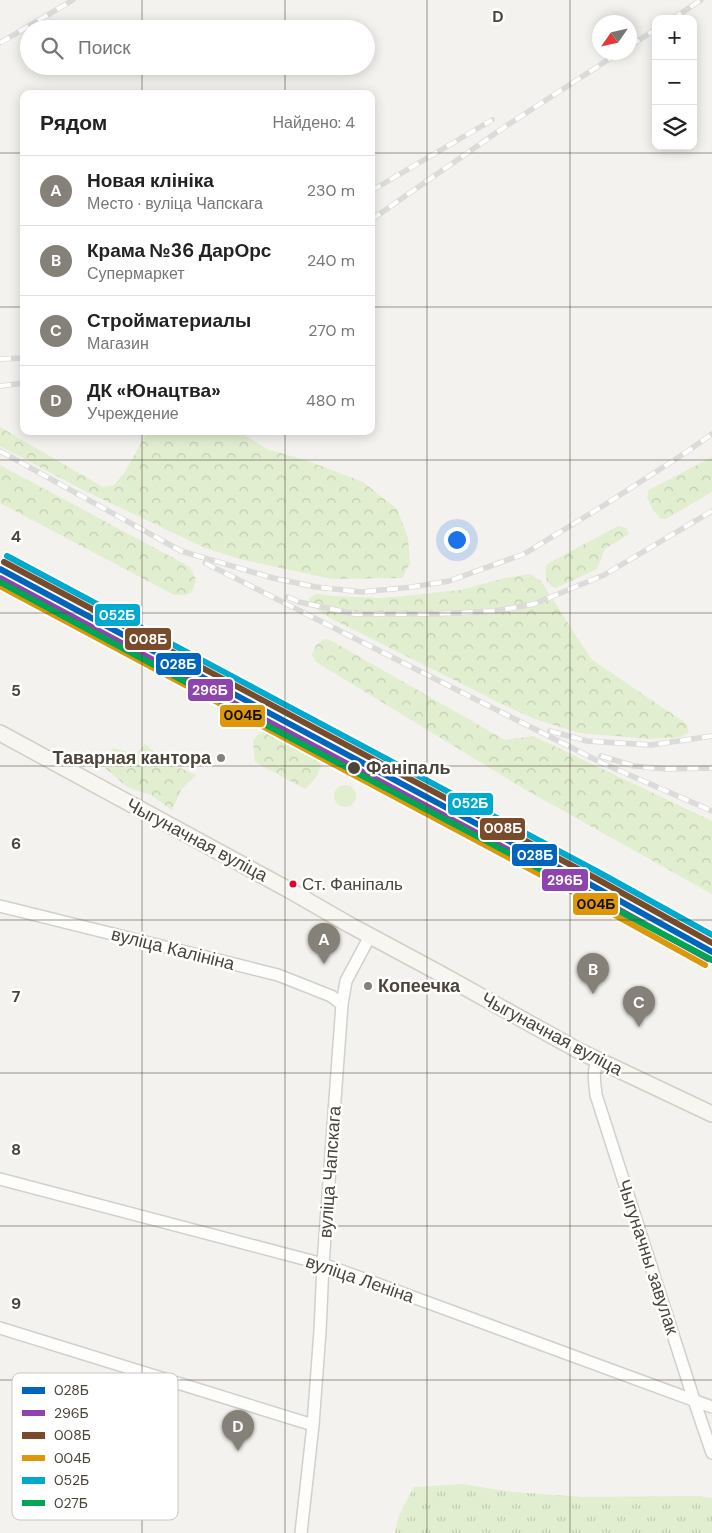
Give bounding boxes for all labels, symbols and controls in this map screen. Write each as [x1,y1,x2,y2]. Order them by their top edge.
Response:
text: D [492,6,504,27]
north arrow [592,15,637,60]
map controls [652,15,697,150]
button: + [652,15,697,60]
search box [20,20,375,75]
icon: search [38,34,66,62]
text: Поиск [78,35,131,60]
button: − [652,60,697,105]
button: layers [652,105,697,150]
text: Рядом [40,109,107,137]
text: Найдено: 4 [272,112,355,133]
text: Новая клініка [87,168,214,193]
text: A [50,180,62,201]
text: 230 m [307,180,355,201]
text: Место · вуліца Чапскага [87,193,263,214]
text: Крама №36 ДарОрс [87,238,271,263]
text: B [51,250,61,271]
text: 240 m [307,250,355,271]
text: Супермаркет [87,263,185,284]
text: Стройматериалы [87,308,251,333]
text: C [50,320,62,341]
text: 270 m [308,320,355,341]
text: Магазин [87,333,149,354]
text: ДК «Юнацтва» [87,378,221,403]
text: D [50,390,62,411]
text: 480 m [306,390,355,411]
text: Учреждение [87,403,179,424]
text: 4 [11,526,21,547]
your location [444,527,470,553]
line badge: 052Б [94,603,141,627]
text: 052Б [99,606,135,624]
line badge: 008Б [124,627,172,651]
text: 008Б [129,630,167,648]
line badge: 028Б [155,652,202,676]
text: 028Б [160,655,196,673]
line badge: 296Б [187,678,234,702]
text: 5 [11,680,21,701]
text: 296Б [192,681,228,699]
line badge: 004Б [219,704,266,728]
text: 004Б [224,706,262,724]
place label: Таварная кантора [53,746,212,770]
marker: Таварная кантора [215,752,227,764]
place label: Фаніпаль [366,756,451,780]
marker: Фаніпаль [346,760,362,776]
line badge: 052Б [447,792,494,816]
street label: Чыгуначная вуліца [122,793,273,888]
text: 052Б [452,794,488,812]
line badge: 008Б [479,817,526,841]
text: 008Б [484,819,522,837]
text: 6 [11,833,21,854]
line badge: 028Б [511,843,558,867]
text: 028Б [517,846,553,864]
line badge: 296Б [541,868,589,892]
text: 296Б [547,871,583,889]
place label: Ст. Фаніпаль [302,873,403,895]
marker: Ст. Фаніпаль [288,879,298,889]
line badge: 004Б [572,892,619,916]
text: 004Б [577,895,615,913]
street label: вуліца Калініна [109,922,238,976]
pin: A [308,923,340,964]
pin: B [577,953,609,994]
place label: Копеечка [378,974,461,998]
marker: Копеечка [362,980,374,992]
text: 7 [12,986,21,1007]
pin: C [623,986,655,1027]
street label: Чыгуначная вуліца [477,987,628,1082]
street label: вуліца Чапскага [313,1104,347,1239]
text: 8 [11,1139,21,1160]
street label: Чыгуначны завулак [612,1176,684,1338]
street label: вуліца Леніна [303,1249,418,1309]
text: 9 [11,1293,21,1314]
legend [12,1373,178,1520]
text: 028Б [54,1381,89,1399]
text: 296Б [54,1404,89,1422]
pin: D [222,1410,254,1451]
text: 008Б [54,1426,91,1444]
text: 004Б [54,1449,91,1467]
text: 052Б [54,1471,89,1489]
text: 027Б [54,1494,88,1512]

